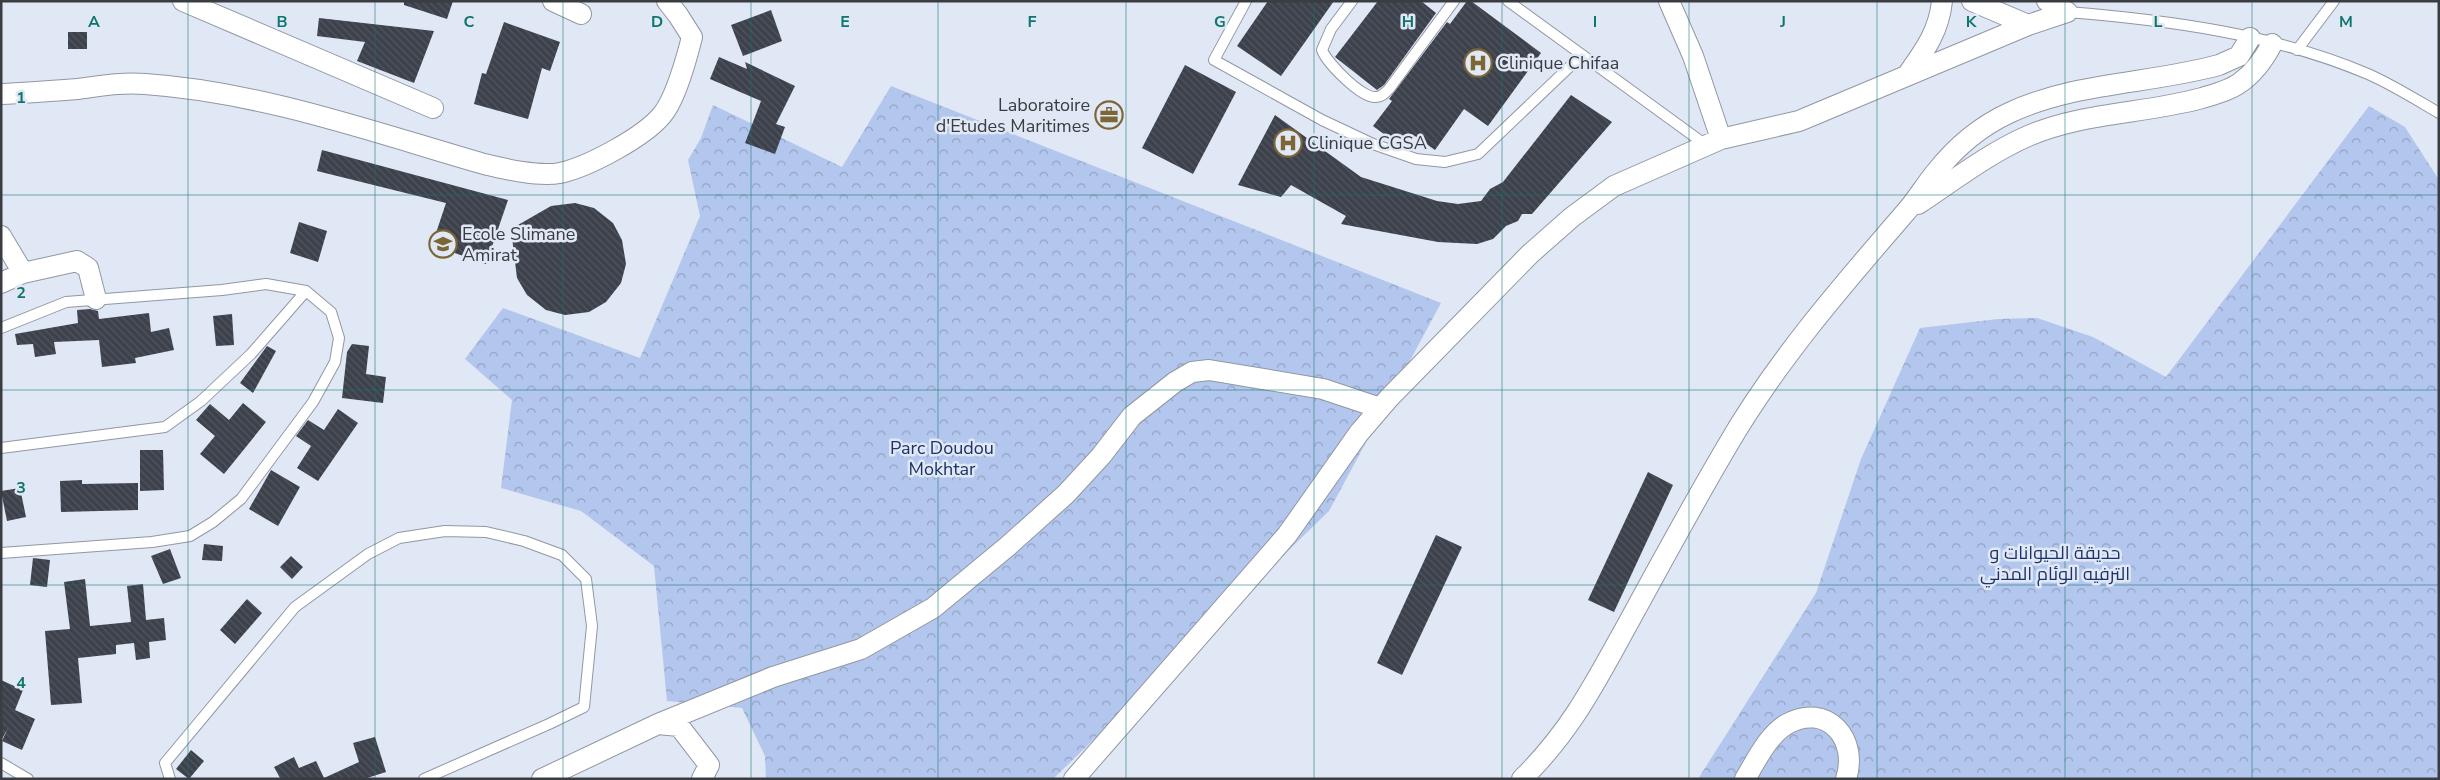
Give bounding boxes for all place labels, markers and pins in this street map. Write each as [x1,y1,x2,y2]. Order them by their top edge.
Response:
hospital icon: Clinique Chifaa [1463,48,1493,78]
place label: Clinique Chifaa [1497,51,1619,75]
place label: Laboratoire d'Etudes Maritimes [936,93,1090,138]
office icon: Laboratoire d'Etudes Maritimes [1094,100,1124,130]
hospital icon: Clinique CGSA [1273,128,1303,158]
place label: Clinique CGSA [1307,131,1427,155]
place label: Ecole Slimane Amirat [462,222,575,267]
school or university icon: Ecole Slimane Amirat [428,229,458,259]

